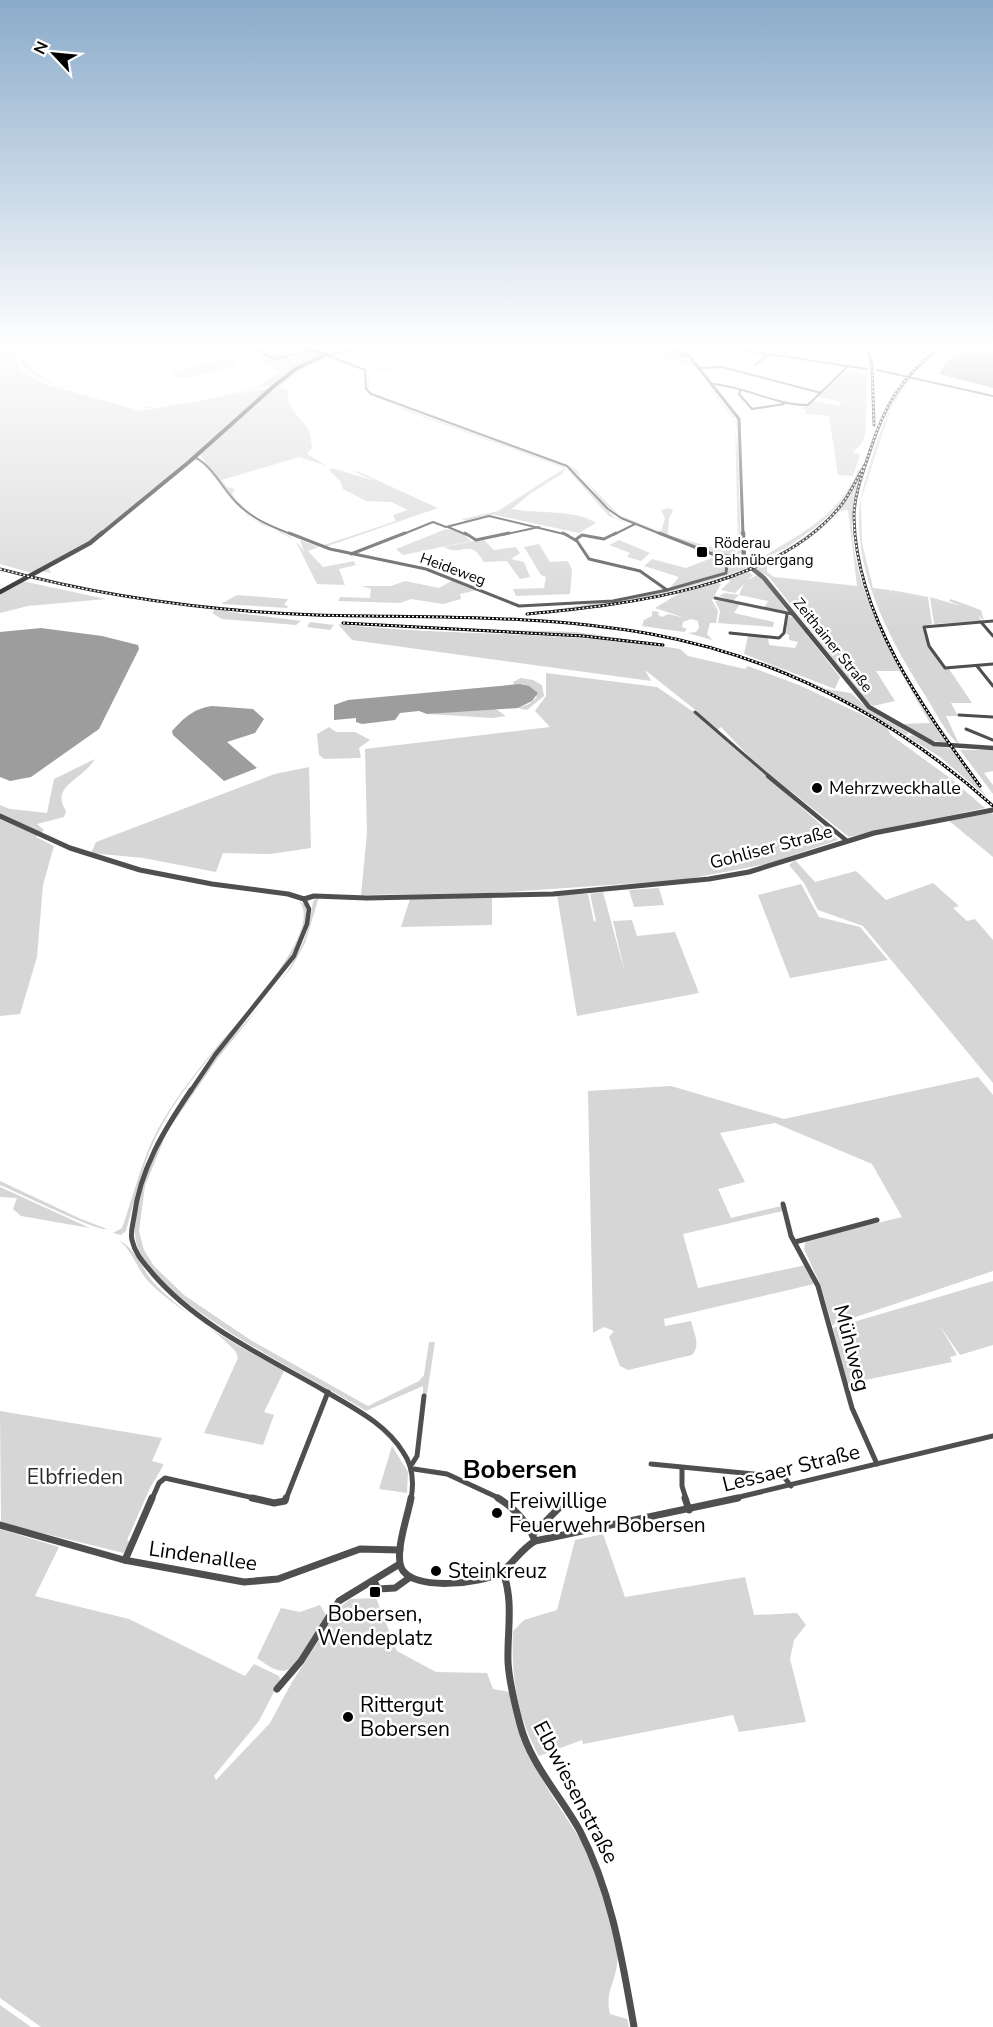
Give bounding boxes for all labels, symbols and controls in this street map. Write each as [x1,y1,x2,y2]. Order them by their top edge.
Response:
north arrow [24,24,84,84]
text: N [29,38,54,58]
place label: Röderau Bahnübergang [714,533,814,570]
marker: Röderau Bahnübergang [695,545,709,559]
street label: Heideweg [417,548,489,590]
street label: Zeithainer Straße [789,594,877,696]
place label: Mehrzweckhalle [829,776,961,800]
marker: Mehrzweckhalle [810,781,824,795]
street label: Gohliser Straße [707,819,835,875]
street label: Mühlweg [827,1302,877,1394]
street label: Lessaer Straße [719,1437,863,1499]
district label: Bobersen [463,1452,577,1487]
park label: Elbfrieden [27,1463,123,1491]
place label: Freiwillige Feuerwehr Bobersen [509,1487,706,1539]
marker: Freiwillige Feuerwehr Bobersen [490,1506,504,1520]
street label: Lindenallee [147,1535,259,1577]
place label: Steinkreuz [448,1557,547,1585]
marker: Steinkreuz [429,1564,443,1578]
marker: Bobersen, Wendeplatz [368,1585,382,1599]
place label: Bobersen, Wendeplatz [317,1600,433,1652]
place label: Rittergut Bobersen [360,1691,450,1743]
marker: Rittergut Bobersen [341,1710,355,1724]
street label: Elbwiesenstraße [527,1716,625,1868]

